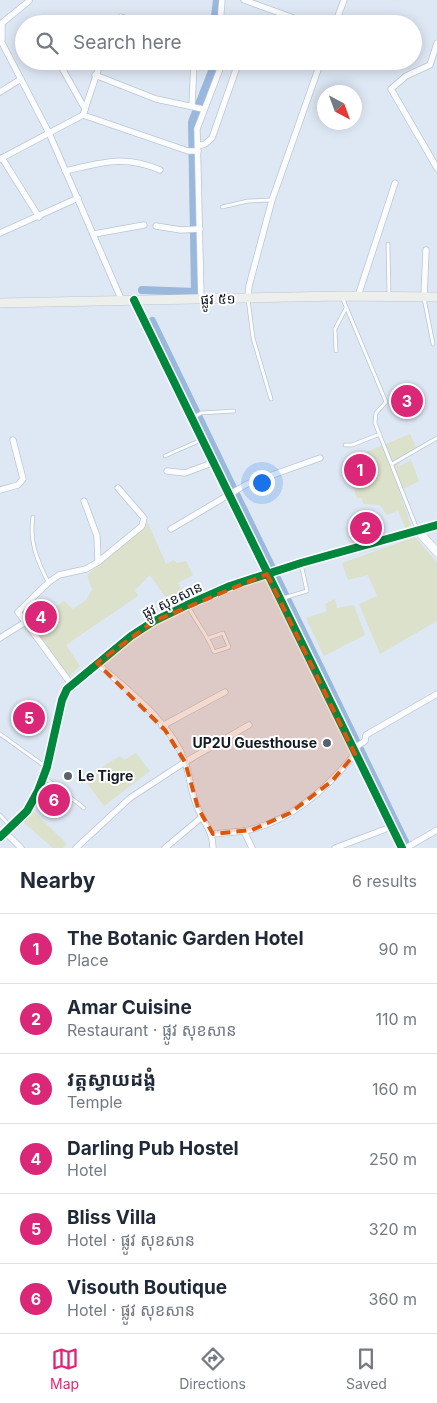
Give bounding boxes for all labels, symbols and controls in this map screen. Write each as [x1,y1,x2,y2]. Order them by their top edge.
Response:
search box [15,15,422,70]
icon: search [33,29,61,57]
text: Search here [73,31,182,54]
north arrow [317,85,362,130]
street label: ផ្លូវ ៥១ [200,289,236,312]
pin: 3 [391,382,423,420]
pin: 1 [344,451,376,489]
your location [249,470,275,496]
pin: 2 [350,509,382,547]
street label: ផ្លូវ សុខសាន [139,578,207,625]
pin: 4 [25,598,57,636]
pin: 5 [13,699,45,737]
place label: UP2U Guesthouse [193,734,317,751]
marker: UP2U Guesthouse [321,737,333,749]
place label: Le Tigre [78,767,133,784]
marker: Le Tigre [62,770,74,782]
pin: 6 [38,781,70,819]
text: Nearby [20,868,95,893]
text: 6 results [352,871,417,891]
text: The Botanic Garden Hotel [67,927,304,950]
text: 1 [33,939,39,959]
text: 90 m [378,939,417,959]
text: Place [67,950,109,970]
text: Amar Cuisine [67,996,192,1019]
text: 2 [31,1009,41,1029]
text: 110 m [375,1009,417,1029]
text: Restaurant · ផ្លូវ សុខសាន [67,1020,236,1040]
text: វត្តស្វាយដង្គំ [67,1068,156,1091]
text: 3 [31,1079,41,1099]
text: 160 m [372,1079,417,1099]
text: Temple [67,1092,122,1112]
text: Darling Pub Hostel [67,1137,239,1160]
text: 4 [31,1149,41,1169]
text: 250 m [369,1149,417,1169]
text: Hotel [67,1160,107,1180]
text: Bliss Villa [67,1206,156,1229]
text: 5 [31,1219,41,1239]
text: 320 m [369,1219,417,1239]
text: Hotel · ផ្លូវ សុខសាន [67,1230,195,1250]
text: Visouth Boutique [67,1276,227,1299]
text: 6 [31,1289,41,1309]
text: 360 m [369,1289,417,1309]
text: Hotel · ផ្លូវ សុខសាន [67,1300,195,1320]
tab: Map [50,1345,79,1392]
tab: Directions [179,1345,246,1392]
tab: Saved [346,1345,387,1392]

